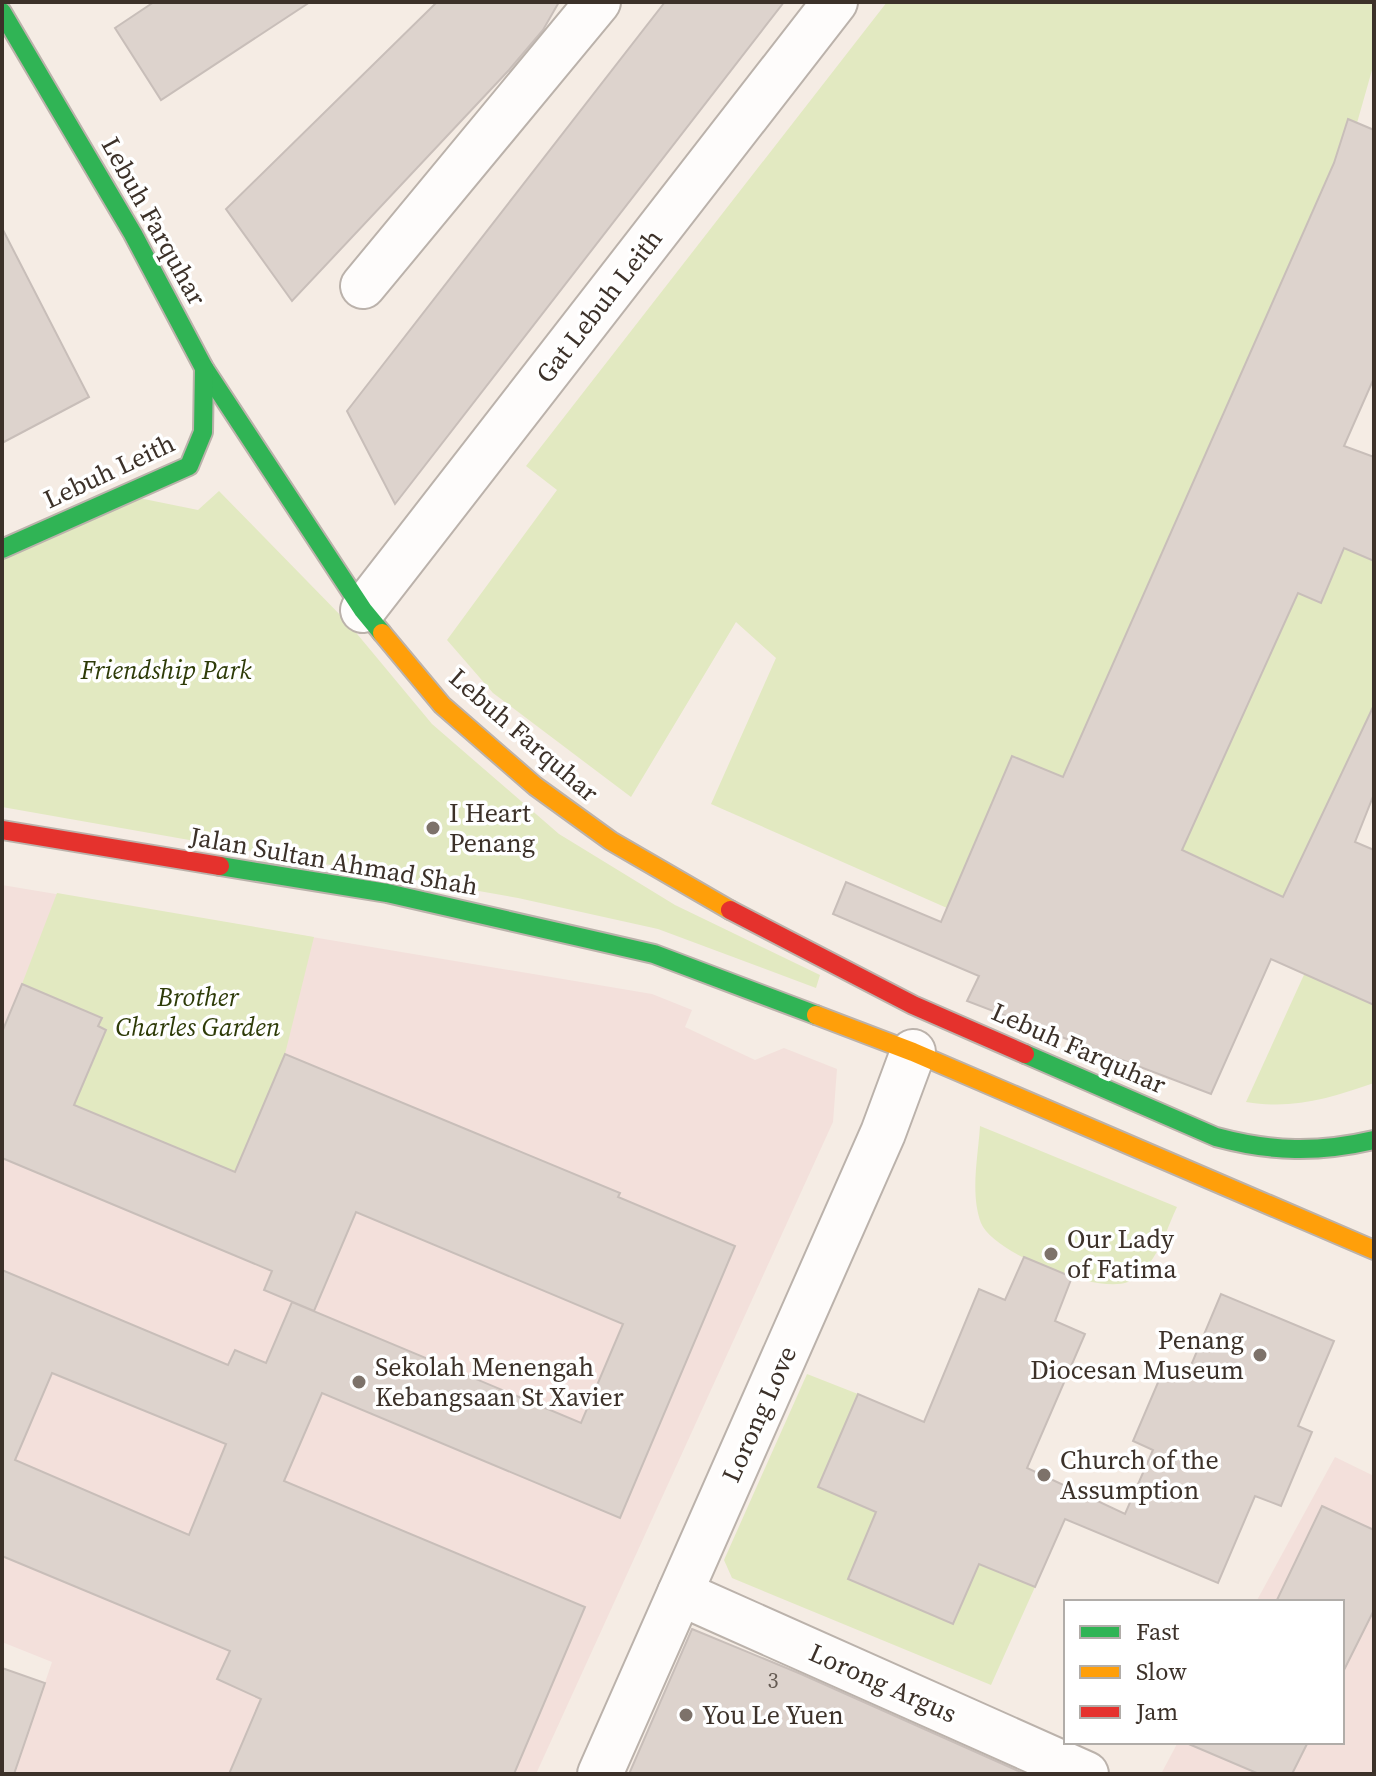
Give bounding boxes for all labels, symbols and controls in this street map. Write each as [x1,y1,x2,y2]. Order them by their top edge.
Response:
street label: Lebuh Farquhar [93,130,215,312]
street label: Gat Lebuh Leith [528,222,670,390]
street label: Lebuh Leith [38,425,180,517]
park label: Friendship Park [79,652,252,688]
street label: Lebuh Farquhar [442,660,606,810]
place label: I Heart Penang [449,795,535,861]
street label: Jalan Sultan Ahmad Shah [186,818,481,904]
marker: I Heart Penang [424,819,442,837]
park label: Brother Charles Garden [116,979,281,1045]
street label: Lebuh Farquhar [986,993,1172,1103]
place label: Our Lady of Fatima [1067,1221,1177,1287]
marker: Our Lady of Fatima [1042,1245,1060,1263]
place label: Penang Diocesan Museum [1030,1322,1244,1388]
street label: Lorong Love [713,1340,805,1488]
marker: Penang Diocesan Museum [1251,1346,1269,1364]
place label: Sekolah Menengah Kebangsaan St Xavier [375,1349,624,1415]
marker: Sekolah Menengah Kebangsaan St Xavier [350,1373,368,1391]
place label: Church of the Assumption [1060,1442,1219,1508]
marker: Church of the Assumption [1035,1466,1053,1484]
legend [1064,1600,1344,1744]
text: Fast [1136,1615,1180,1648]
street label: Lorong Argus [804,1634,962,1732]
text: Slow [1136,1655,1187,1688]
house number: 3 [767,1665,779,1695]
text: Jam [1135,1695,1178,1728]
place label: You Le Yuen [702,1697,844,1733]
marker: You Le Yuen [677,1706,695,1724]

